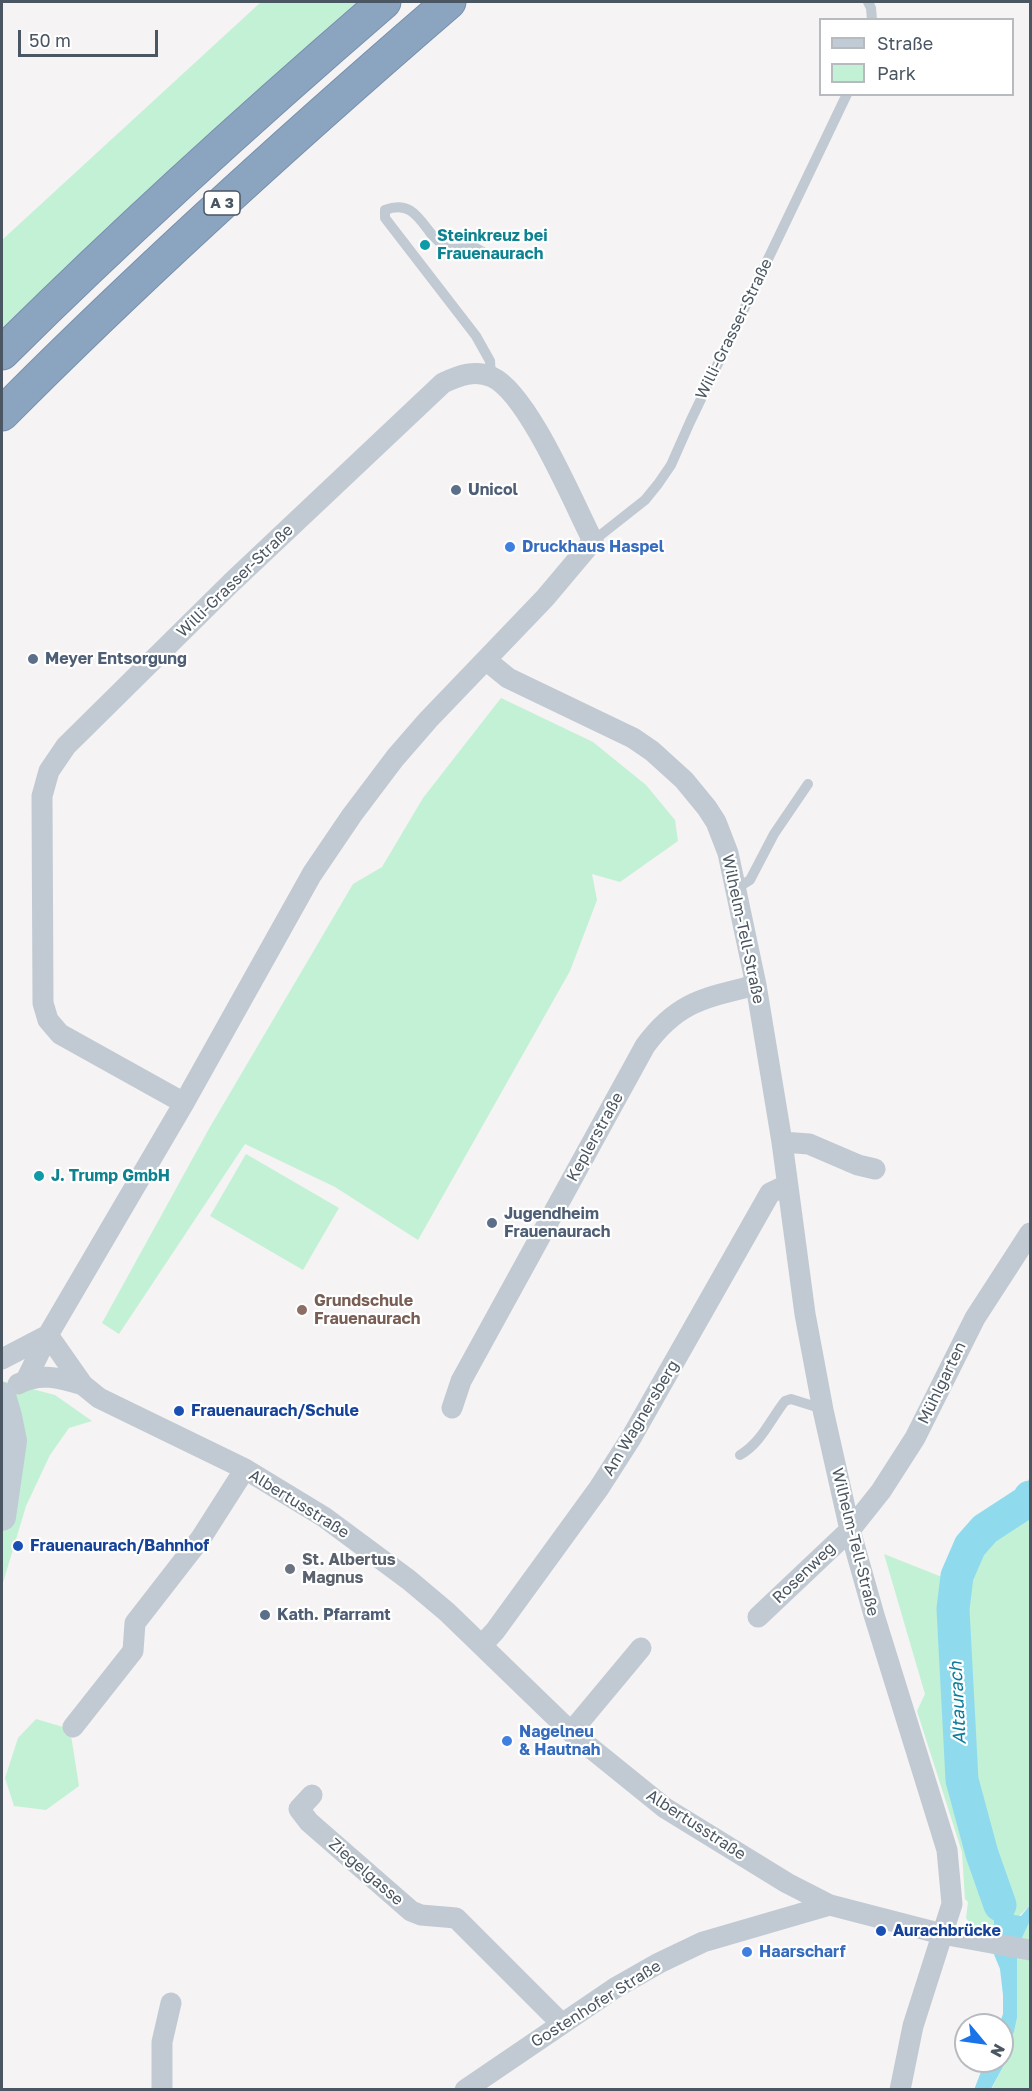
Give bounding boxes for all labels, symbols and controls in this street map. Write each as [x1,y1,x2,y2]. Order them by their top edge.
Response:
scale bar [21,18,160,56]
legend [819,18,1014,96]
text: 50 m [29,29,71,51]
text: Straße [877,32,933,54]
text: Park [877,62,916,84]
road number: A 3 [204,191,240,215]
place label: Steinkreuz bei Frauenaurach [437,226,548,264]
marker: Steinkreuz bei Frauenaurach [418,238,432,252]
street label: Willi-Grasser-Straße [692,255,776,403]
place label: Unicol [468,480,518,500]
marker: Unicol [449,483,463,497]
street label: Willi-Grasser-Straße [173,521,297,641]
place label: Druckhaus Haspel [522,537,664,557]
marker: Druckhaus Haspel [503,540,517,554]
place label: Meyer Entsorgung [45,649,187,669]
marker: Meyer Entsorgung [26,652,40,666]
street label: Wilhelm-Tell-Straße [718,853,768,1005]
street label: Keplerstraße [563,1089,627,1185]
place label: J. Trump GmbH [51,1166,170,1186]
marker: J. Trump GmbH [32,1169,46,1183]
place label: Jugendheim Frauenaurach [504,1204,610,1242]
marker: Jugendheim Frauenaurach [485,1216,499,1230]
place label: Grundschule Frauenaurach [314,1291,420,1329]
marker: Grundschule Frauenaurach [295,1303,309,1317]
street label: Mühlgarten [914,1339,970,1427]
street label: Am Wagnersberg [599,1357,683,1479]
place label: Frauenaurach/Schule [191,1401,359,1421]
marker: Frauenaurach/Schule [172,1404,186,1418]
street label: Albertusstraße [245,1466,353,1542]
street label: Wilhelm-Tell-Straße [827,1466,883,1618]
place label: Frauenaurach/Bahnhof [30,1536,209,1556]
street label: Rosenweg [769,1538,839,1608]
marker: Frauenaurach/Bahnhof [11,1539,25,1553]
place label: St. Albertus Magnus [302,1550,396,1588]
marker: St. Albertus Magnus [283,1562,297,1576]
place label: Kath. Pfarramt [277,1605,391,1625]
marker: Kath. Pfarramt [258,1608,272,1622]
water label: Altaurach [945,1661,971,1745]
place label: Nagelneu & Hautnah [519,1722,600,1760]
marker: Nagelneu & Hautnah [500,1734,514,1748]
street label: Albertusstraße [643,1786,749,1864]
street label: Ziegelgasse [325,1834,407,1910]
place label: Aurachbrücke [893,1921,1001,1941]
marker: Aurachbrücke [874,1924,888,1938]
place label: Haarscharf [759,1942,845,1962]
marker: Haarscharf [740,1945,754,1959]
street label: Gostenhofer Straße [528,1956,664,2052]
north arrow [954,2013,1014,2073]
text: N [986,2041,1010,2061]

